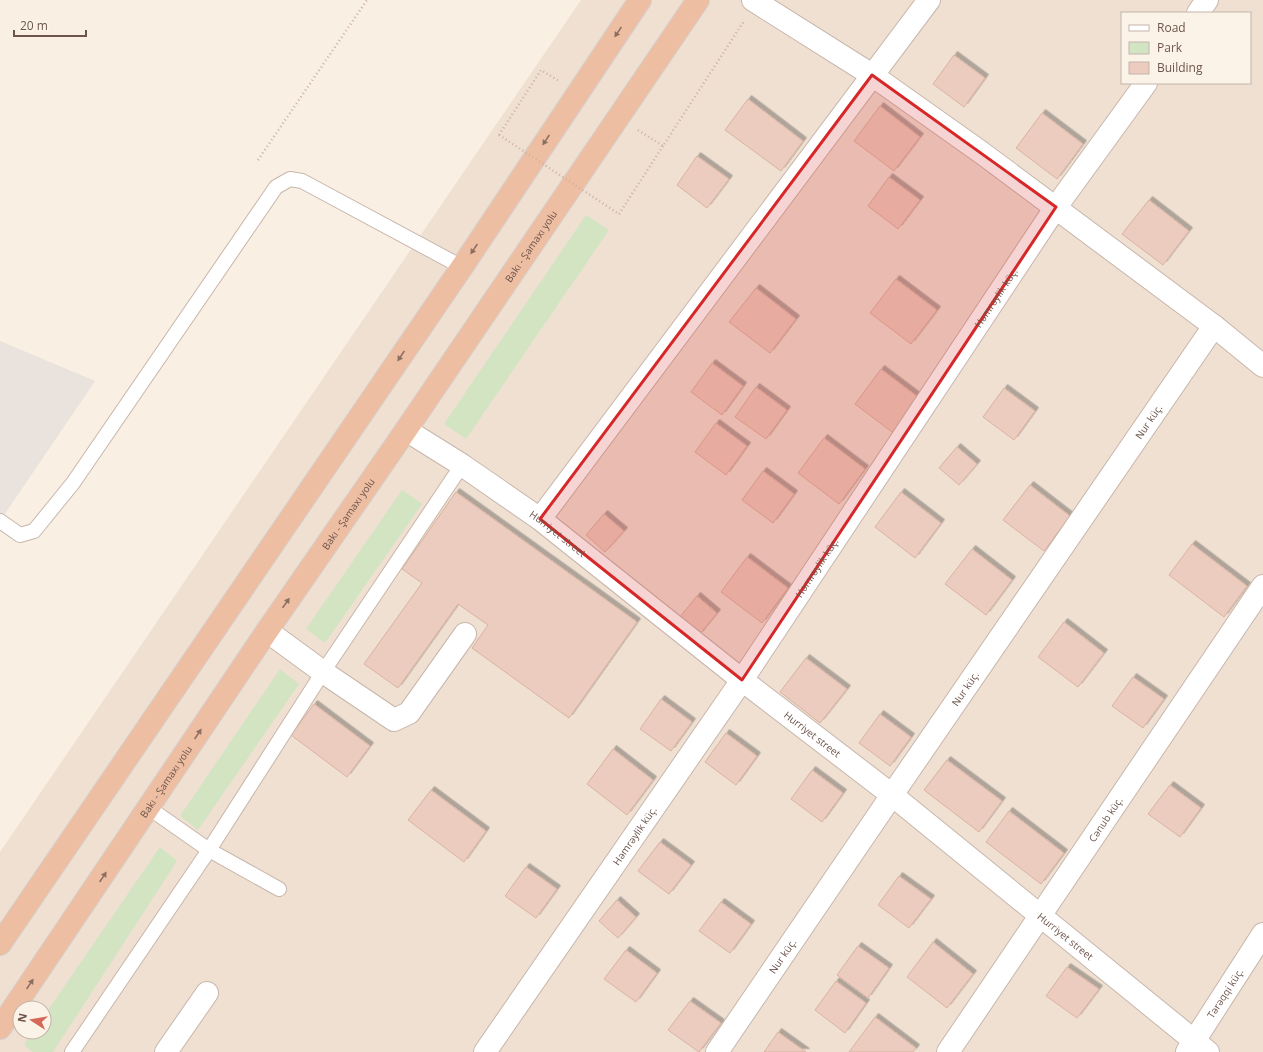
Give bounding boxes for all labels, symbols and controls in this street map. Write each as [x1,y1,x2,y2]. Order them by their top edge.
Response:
scale bar [14,12,86,38]
legend [1121,12,1251,84]
text: 20 m [20,17,48,34]
text: Road [1157,19,1186,36]
one-way arrow [614,27,622,38]
text: Park [1157,39,1183,56]
text: Building [1157,59,1203,76]
one-way arrow [542,135,550,146]
street label: Bakı - Şamaxı yolu [501,207,560,285]
one-way arrow [470,243,478,254]
street label: Həmrəylik küç. [971,265,1021,330]
one-way arrow [397,351,405,361]
street label: Nur küç. [1132,401,1165,442]
street label: Bakı - Şamaxı yolu [318,475,378,552]
street label: Hurriyet street [527,507,589,560]
street label: Həmrəylik küç. [792,535,841,600]
one-way arrow [282,597,290,608]
street label: Nur küç. [948,668,982,709]
street label: Hurriyet street [781,708,844,761]
one-way arrow [194,729,202,739]
street label: Bakı - Şamaxı yolu [136,743,195,820]
street label: Cənub küç. [1085,794,1126,845]
street label: Həmrəylik küç. [609,803,660,868]
one-way arrow [99,871,106,882]
street label: Hurriyet street [1035,909,1097,963]
street label: Nur küç. [765,936,799,976]
street label: Tərəqqi küç. [1204,965,1246,1021]
one-way arrow [26,979,34,989]
north arrow [12,1000,52,1040]
text: N [13,1012,30,1024]

